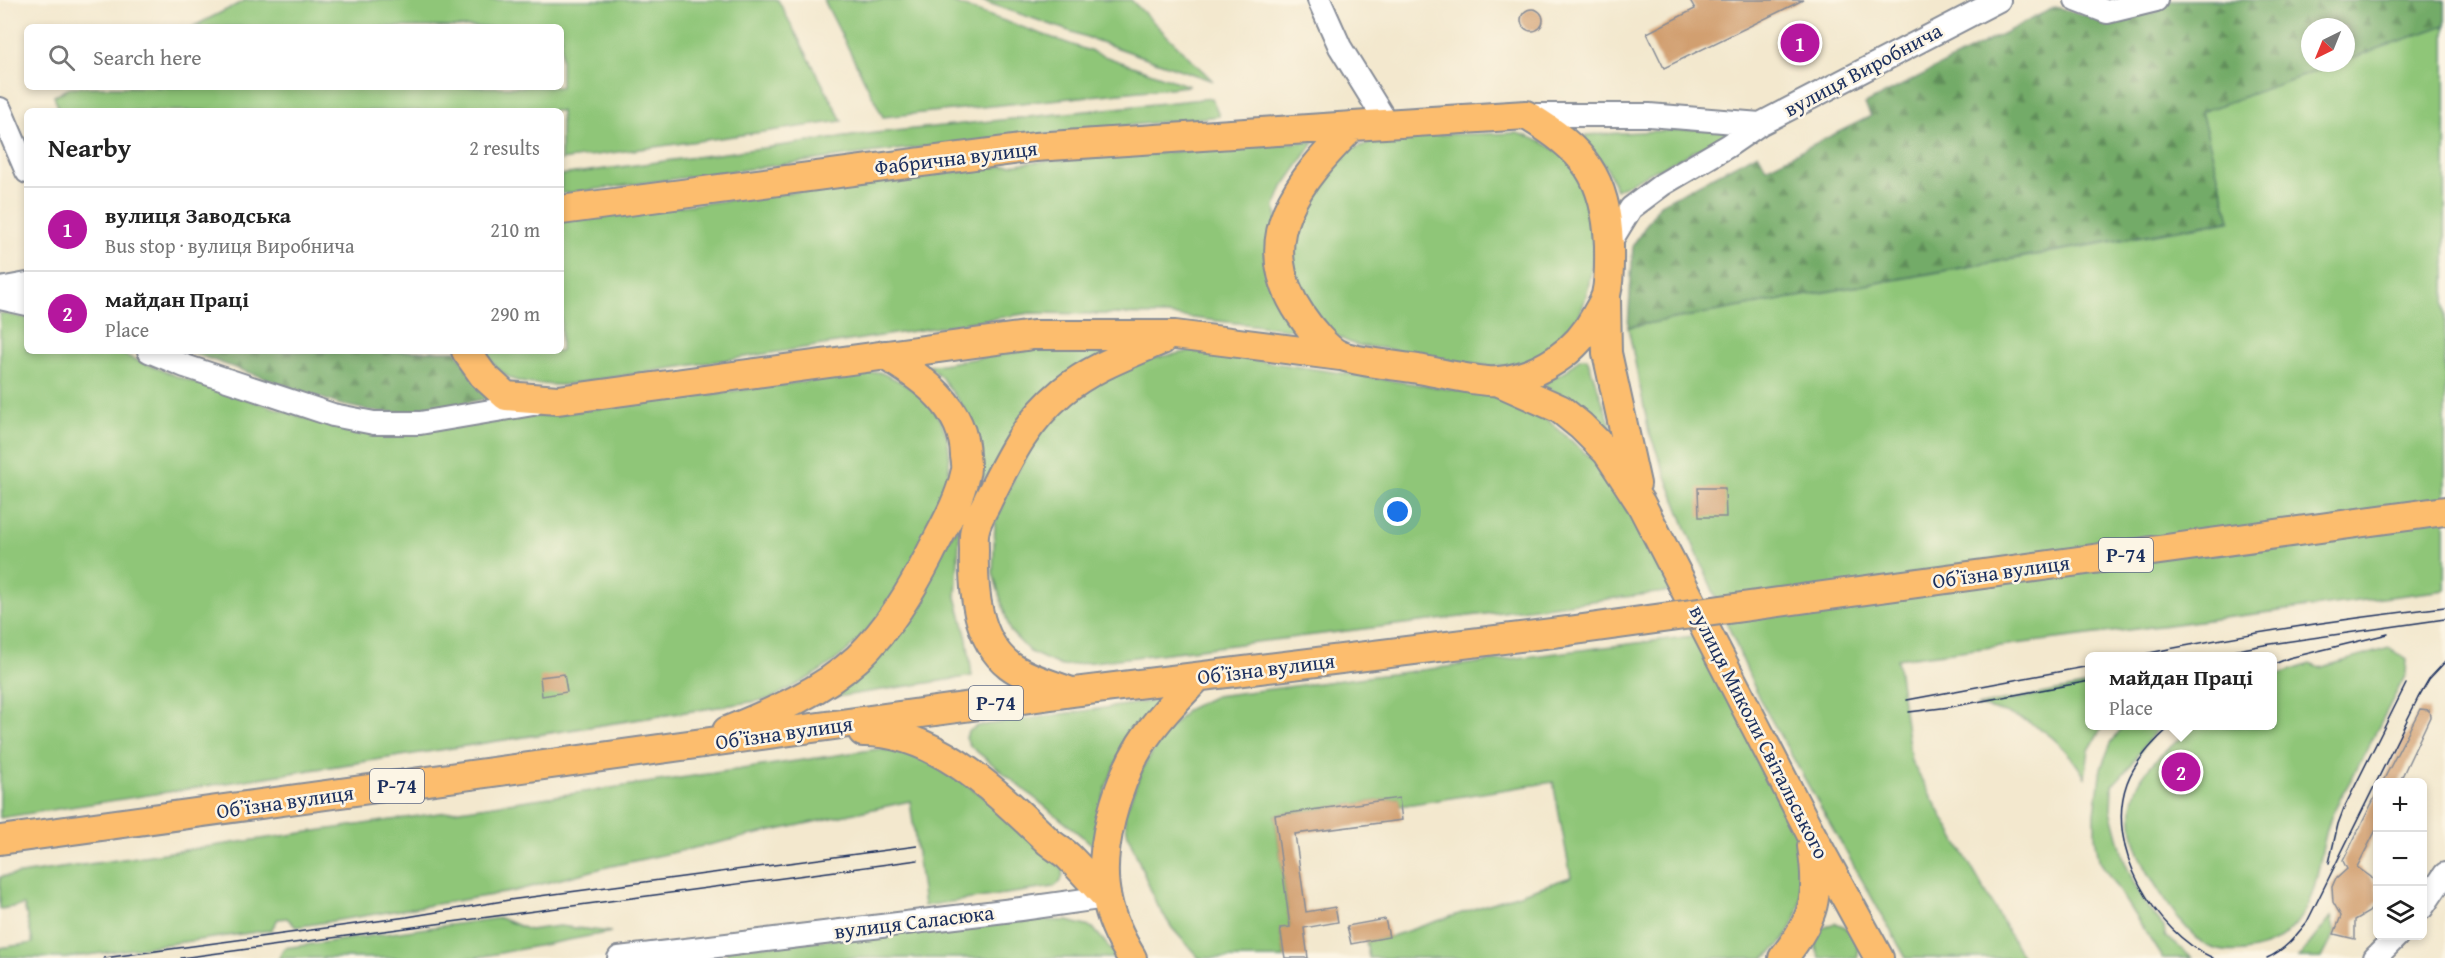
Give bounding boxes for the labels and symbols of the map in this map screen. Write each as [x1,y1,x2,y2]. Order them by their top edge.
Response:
street label: вулиця Виробнича [1778,15,1947,124]
north arrow [2301,18,2355,72]
pin: 1 [1780,20,1820,66]
street label: Фабрична вулиця [873,132,1039,183]
your location [1383,497,1412,526]
road number: Р-74 [2099,538,2153,572]
street label: Обʼїзна вулиця [1930,546,2072,596]
street label: вулиця Миколи Світальського [1682,599,1837,864]
street label: Обʼїзна вулиця [1195,645,1337,692]
road number: Р-74 [969,686,1023,720]
street label: Обʼїзна вулиця [713,707,855,757]
pin: 2 [2162,750,2200,794]
road number: Р-74 [370,769,424,803]
street label: Обʼїзна вулиця [214,776,356,826]
street label: вулиця Саласюка [832,896,996,947]

